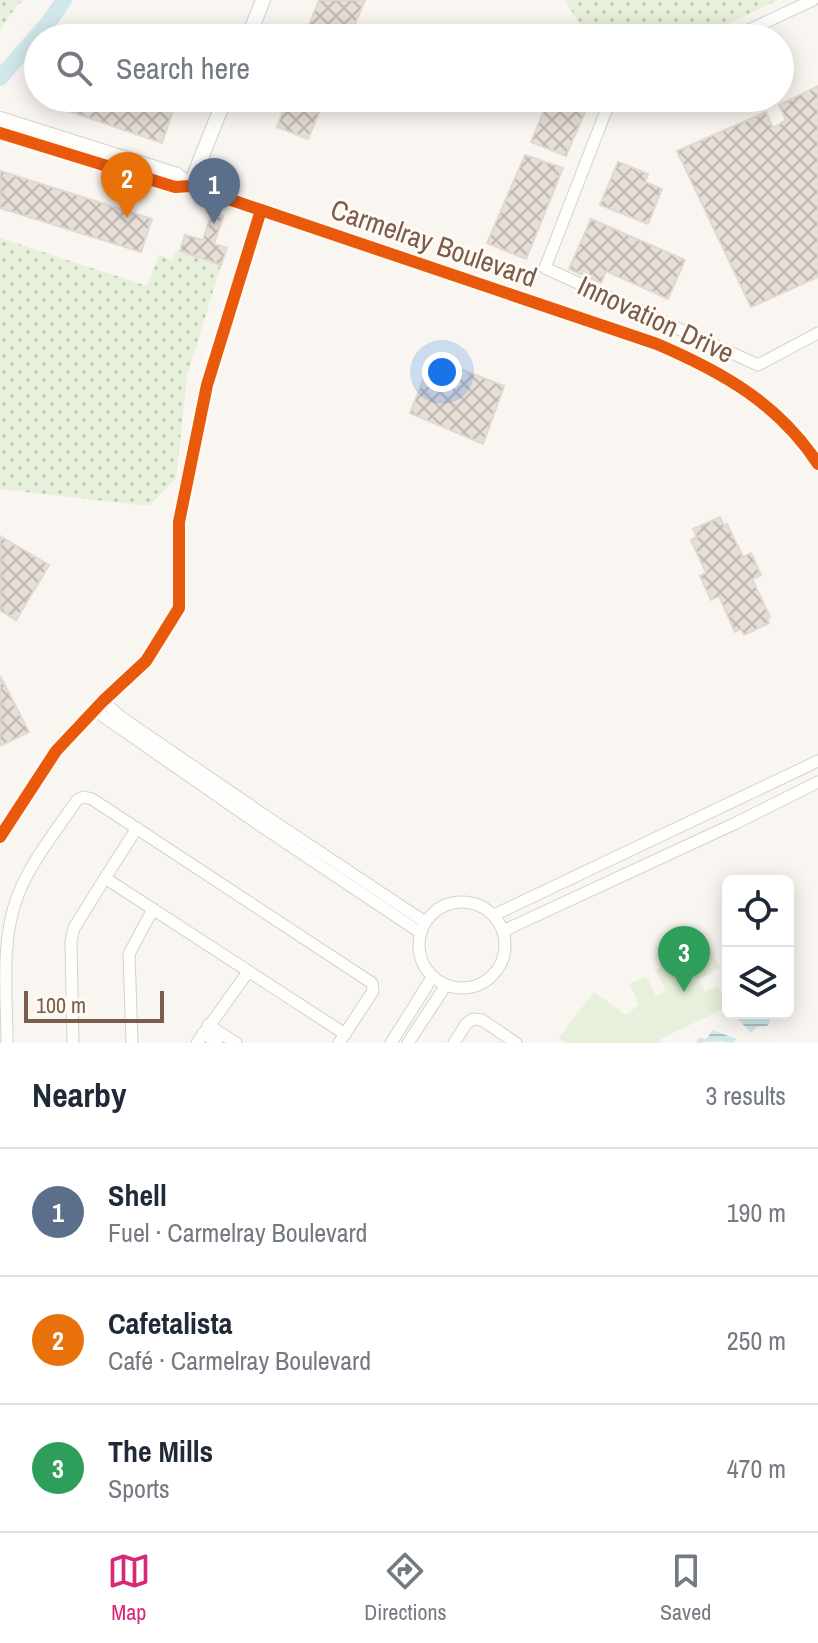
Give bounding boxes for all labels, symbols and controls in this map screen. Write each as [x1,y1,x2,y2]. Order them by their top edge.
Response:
search box [24,24,794,112]
icon: search [52,46,96,90]
text: Search here [116,48,250,88]
pin: 2 [101,152,153,218]
pin: 1 [188,158,240,224]
street label: Carmelray Boulevard [326,190,542,296]
street label: Innovation Drive [572,266,740,372]
your location [422,352,462,392]
map controls [722,875,794,1019]
button: locate [722,875,794,947]
pin: 3 [658,926,710,992]
button: layers [722,947,794,1019]
scale bar [24,987,164,1023]
text: 100 m [36,990,86,1020]
text: Nearby [32,1072,127,1118]
text: 3 results [705,1078,786,1113]
text: Shell [108,1175,167,1215]
text: 1 [52,1195,64,1230]
text: 190 m [727,1195,786,1230]
text: Fuel · Carmelray Boulevard [108,1215,367,1250]
text: Cafetalista [108,1303,232,1343]
text: 2 [52,1323,64,1358]
text: 250 m [727,1323,786,1358]
text: Café · Carmelray Boulevard [108,1343,371,1378]
text: The Mills [108,1431,213,1471]
text: 3 [52,1451,64,1486]
text: 470 m [727,1451,786,1486]
text: Sports [108,1471,170,1506]
tab: Map [107,1549,151,1627]
tab: Directions [364,1549,447,1627]
tab: Saved [660,1549,711,1627]

